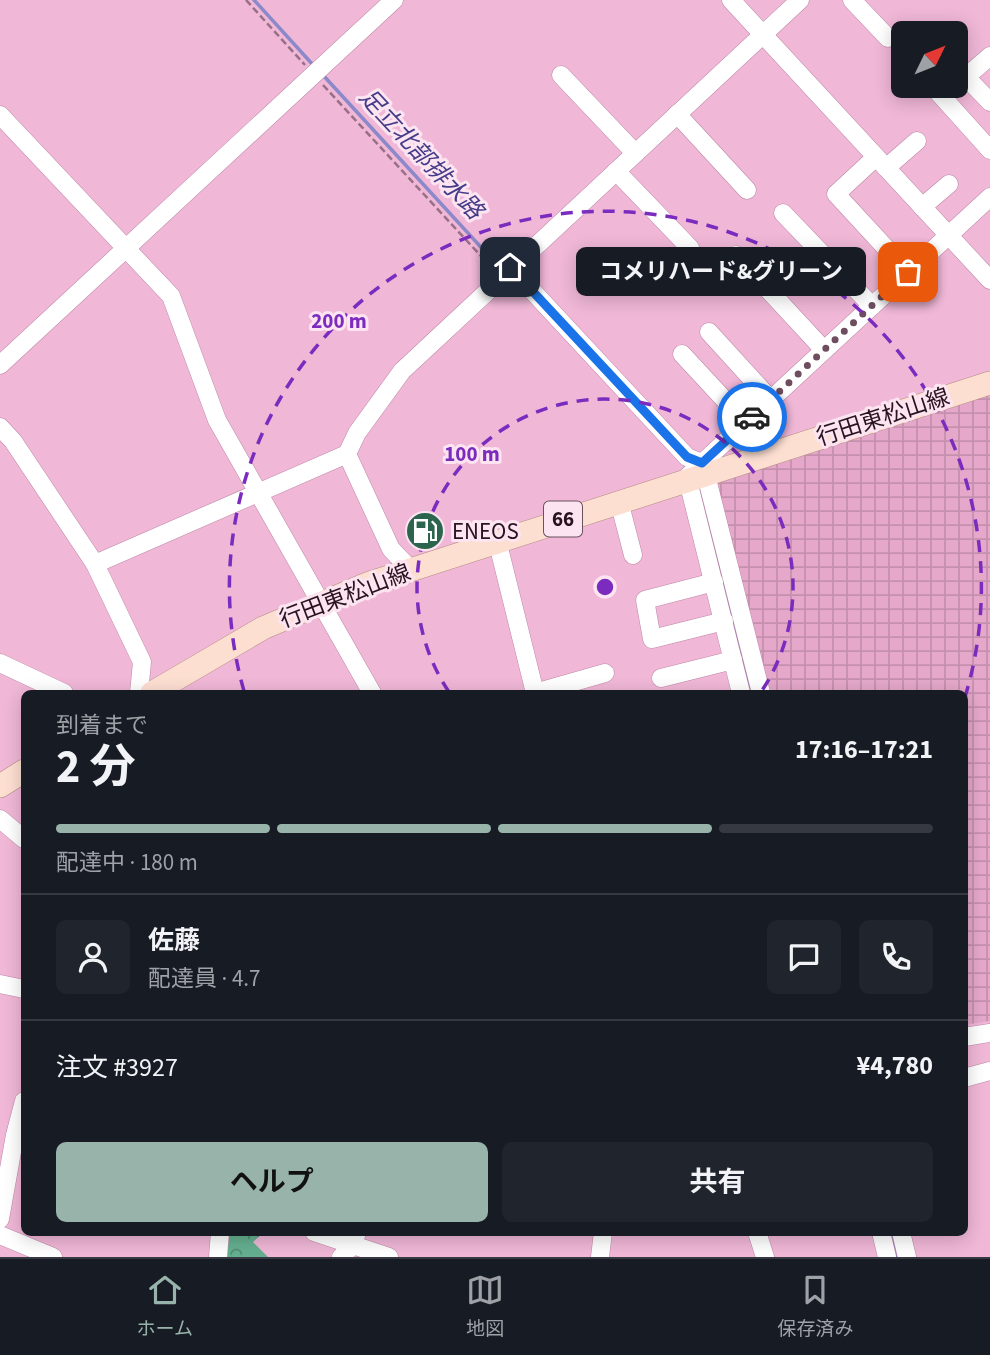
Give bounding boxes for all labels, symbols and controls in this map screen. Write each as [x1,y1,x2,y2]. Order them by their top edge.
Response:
north arrow [891,21,968,98]
map controls [891,21,968,98]
water label: 足立北部排水路 [351,81,492,229]
pin [480,237,540,297]
pin [878,242,938,302]
callout: コメリハード&グリーン [576,247,866,296]
icon: home [491,248,529,286]
icon: bag [889,253,927,291]
text: コメリハード&グリーン [599,255,843,288]
text: 200 m [311,306,367,336]
street label: 行田東松山線 [812,380,954,454]
courier [717,382,787,452]
icon: car [733,398,771,436]
text: 100 m [444,439,500,469]
road number: 66 [544,502,582,536]
fuel station icon: ENEOS [404,510,446,552]
place label: ENEOS [452,515,519,548]
street label: 行田東松山線 [275,556,415,636]
centre of rings [593,575,617,599]
text: 到着まで [56,709,148,742]
text: 17:16–17:21 [795,731,933,768]
text: 2 分 [56,735,136,800]
text: 配達中 · 180 m [56,846,198,879]
button: person [56,920,130,994]
button: chat [767,920,841,994]
button: phone [859,920,933,994]
text: 佐藤 [148,922,200,959]
text: 配達員 · 4.7 [148,962,261,995]
text: ¥4,780 [857,1047,933,1084]
text: 注文 #3927 [56,1049,178,1086]
button: ヘルプ [56,1142,488,1222]
button: 共有 [502,1142,933,1222]
tab: ホーム [137,1271,193,1343]
tab: 地図 [466,1271,504,1343]
tab: 保存済み [777,1271,853,1343]

